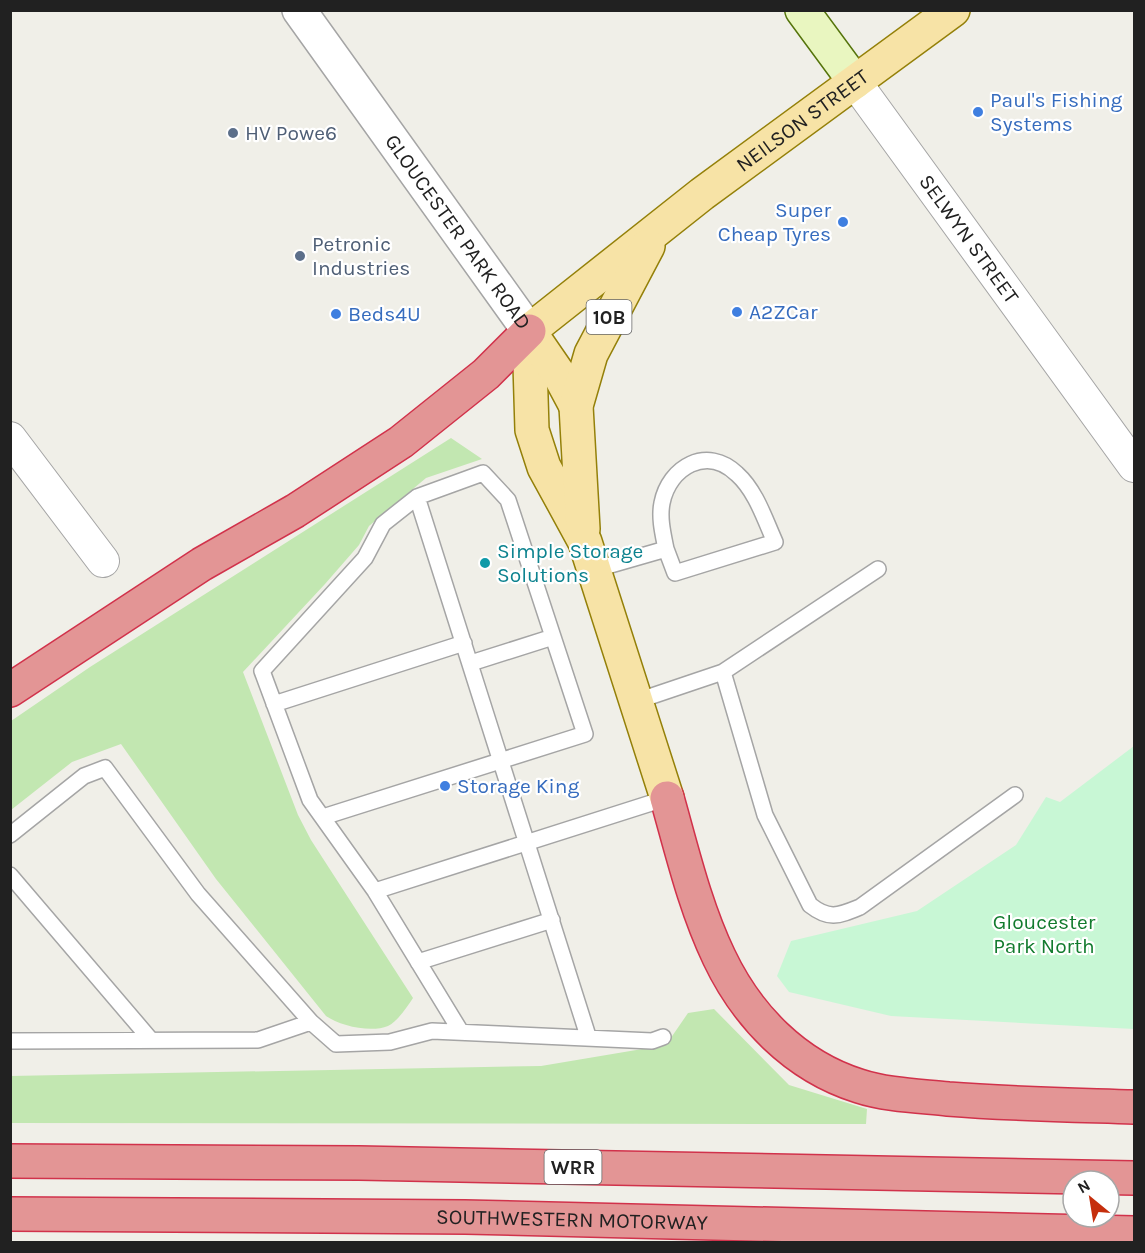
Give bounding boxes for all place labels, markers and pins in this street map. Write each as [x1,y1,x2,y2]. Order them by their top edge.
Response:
place label: Paul's Fishing Systems [990,88,1123,136]
marker: Paul's Fishing Systems [971,105,985,119]
place label: HV Powe6 [245,121,337,145]
marker: HV Powe6 [226,126,240,140]
place label: Super Cheap Tyres [718,198,831,246]
marker: Super Cheap Tyres [836,215,850,229]
place label: Petronic Industries [312,232,410,280]
marker: Petronic Industries [293,249,307,263]
place label: A2ZCar [749,300,818,324]
place label: Beds4U [348,302,421,326]
marker: A2ZCar [730,305,744,319]
marker: Beds4U [329,307,343,321]
place label: Simple Storage Solutions [497,539,643,587]
marker: Simple Storage Solutions [478,556,492,570]
place label: Storage King [457,774,580,798]
marker: Storage King [438,779,452,793]

